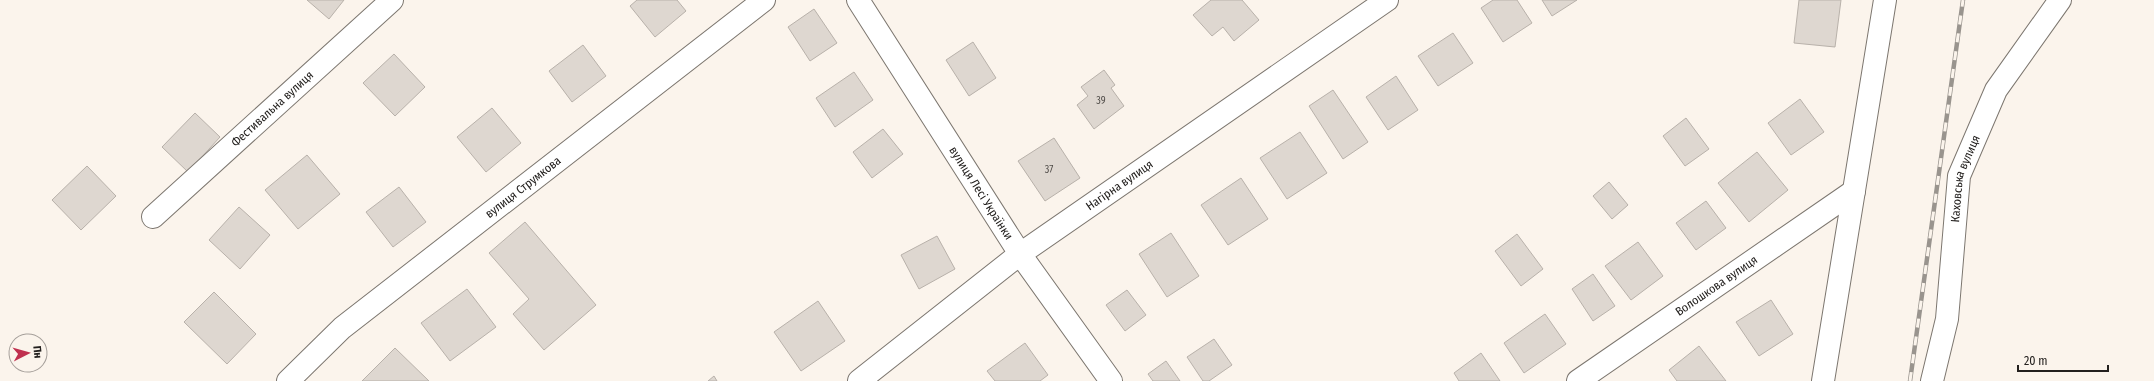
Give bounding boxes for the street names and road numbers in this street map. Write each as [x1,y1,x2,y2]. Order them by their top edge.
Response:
street label: Фестивальна вулиця [228,68,316,150]
street label: Каховська вулиця [1948,133,1983,223]
street label: вулиця Лесі Українки [946,144,1016,242]
street label: вулиця Струмкова [483,153,564,221]
street label: Нагірна вулиця [1083,157,1156,213]
street label: Волошкова вулиця [1673,253,1760,319]

